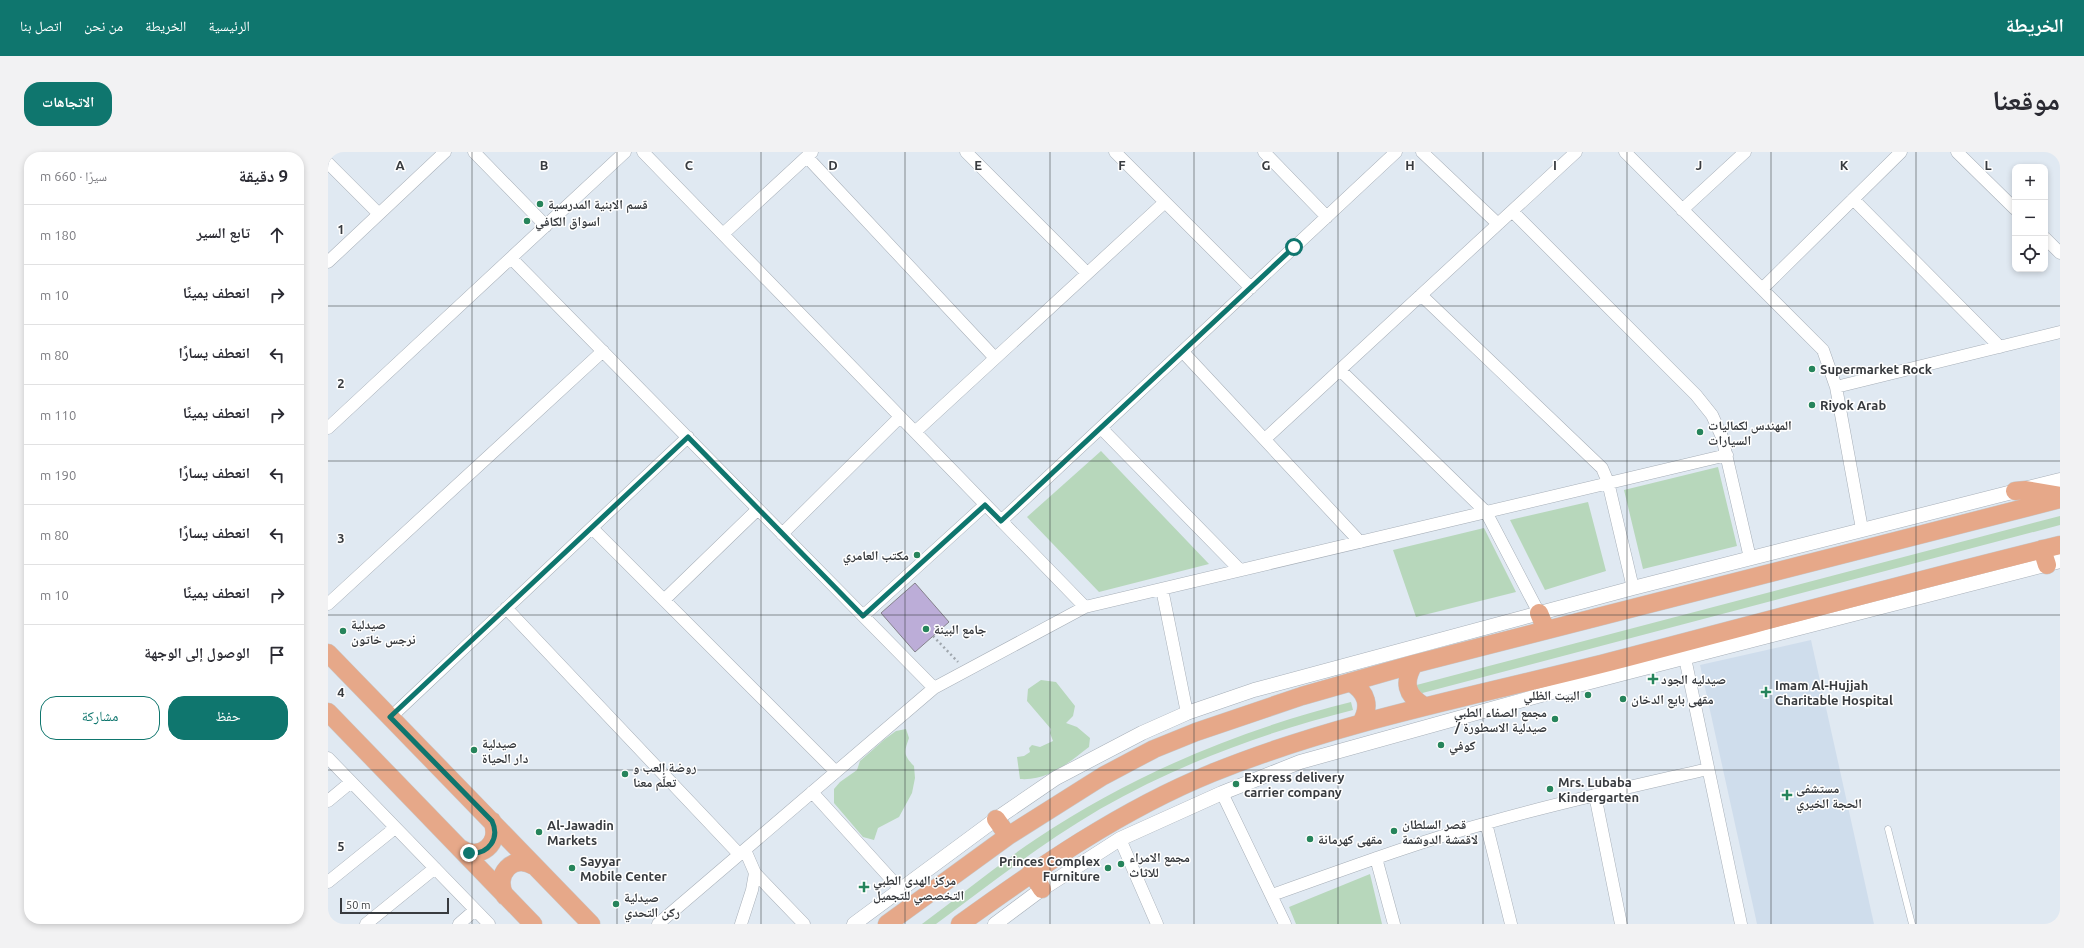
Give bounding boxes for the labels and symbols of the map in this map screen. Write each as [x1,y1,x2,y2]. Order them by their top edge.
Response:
text: A [395,158,405,172]
text: B [540,158,549,172]
text: C [685,158,694,172]
text: D [828,158,838,172]
text: E [974,158,982,172]
text: F [1118,158,1126,172]
text: G [1262,158,1271,172]
text: H [1405,158,1415,172]
text: I [1553,158,1557,172]
text: J [1696,158,1702,172]
text: K [1840,158,1849,172]
text: L [1984,158,1992,172]
place label: قسم الابنية المدرسية [548,197,648,214]
marker: قسم الابنية المدرسية [535,199,545,209]
place label: اسواق الكافي [535,214,600,232]
marker: اسواق الكافي [522,216,532,226]
text: 1 [337,222,345,236]
route start [1285,238,1303,256]
place label: Supermarket Rock [1820,362,1933,376]
marker: Supermarket Rock [1807,364,1817,374]
text: 2 [337,376,345,390]
place label: Riyok Arab [1820,398,1886,412]
marker: Riyok Arab [1807,400,1817,410]
place label: المهندس لكماليات السيارات [1708,418,1792,448]
marker: المهندس لكماليات السيارات [1695,427,1705,437]
text: 3 [337,531,345,545]
place label: مكتب العامري [843,548,909,566]
marker: مكتب العامري [912,550,922,560]
place label: صيدلية نرجس خاتون [351,617,416,648]
place label: جامع البينة [934,622,986,639]
marker: جامع البينة [921,624,931,634]
marker: صيدلية نرجس خاتون [338,626,348,636]
place label: صيدليه الجود [1661,672,1726,687]
marker: صيدليه الجود [1648,674,1658,684]
place label: Imam Al-Hujjah Charitable Hospital [1775,678,1893,707]
text: 4 [337,685,345,699]
marker: Imam Al-Hujjah Charitable Hospital [1760,686,1772,698]
place label: البيت الظلي [1523,688,1580,706]
marker: البيت الظلي [1583,690,1593,700]
place label: مقهى بايع الدخان [1631,692,1714,709]
marker: مقهى بايع الدخان [1618,694,1628,704]
place label: مجمع الصفاء الطبي / صيدلية الاسطورة [1454,705,1547,735]
marker: مجمع الصفاء الطبي / صيدلية الاسطورة [1550,714,1560,724]
place label: صيدلية دار الحياة [482,736,529,766]
place label: كوفي [1449,738,1476,756]
marker: كوفي [1436,740,1446,750]
marker: صيدلية دار الحياة [469,745,479,755]
place label: روضة إلعب و تعلّم معنا [633,760,696,792]
marker: روضة إلعب و تعلّم معنا [620,769,630,779]
place label: Express delivery carrier company [1244,770,1345,799]
place label: Mrs. Lubaba Kindergarten [1558,775,1639,804]
marker: Express delivery carrier company [1231,779,1241,789]
place label: مستشفى الحجة الخيري [1796,781,1862,814]
marker: Mrs. Lubaba Kindergarten [1545,784,1555,794]
marker: مستشفى الحجة الخيري [1781,789,1793,801]
place label: قصر السلطان لاقمشة الدوشمة [1402,817,1478,847]
place label: Al-Jawadin Markets [547,818,614,847]
marker: قصر السلطان لاقمشة الدوشمة [1389,826,1399,836]
marker: Al-Jawadin Markets [534,827,544,837]
place label: مقهى كهرمانة [1318,832,1382,848]
marker: مقهى كهرمانة [1305,834,1315,844]
text: 5 [337,839,345,853]
route end [460,844,478,862]
place label: مجمع الامراء للاثاث [1129,850,1190,879]
place label: Sayyar Mobile Center [580,854,667,883]
place label: Princes Complex Furniture [999,854,1100,883]
marker: مجمع الامراء للاثاث [1116,859,1126,869]
marker: Sayyar Mobile Center [567,863,577,873]
marker: Princes Complex Furniture [1103,863,1113,873]
place label: مركز الهدى الطبي التخصصي للتجميل [873,873,964,906]
marker: مركز الهدى الطبي التخصصي للتجميل [858,881,870,893]
place label: صيدلية ركن التحدي [624,890,680,923]
scale bar [340,896,449,915]
marker: صيدلية ركن التحدي [611,899,621,909]

